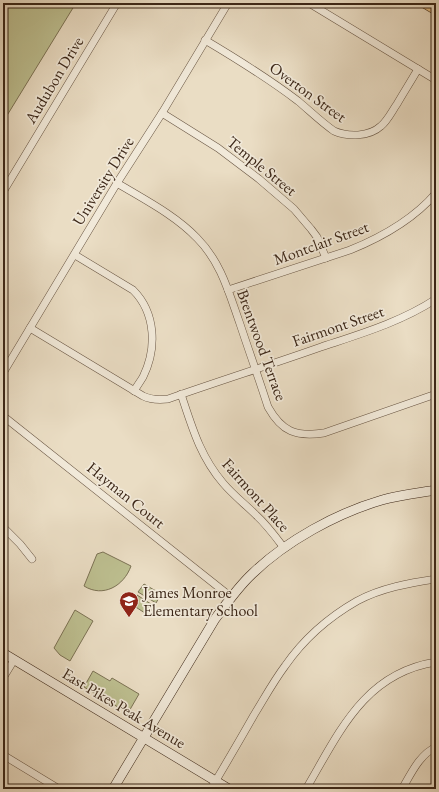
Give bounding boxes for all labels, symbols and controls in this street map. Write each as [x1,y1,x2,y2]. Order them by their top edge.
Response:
street label: Audubon Drive [19,33,88,128]
street label: Overton Street [265,57,351,127]
street label: Temple Street [223,131,301,201]
street label: University Drive [67,133,139,229]
street label: Montclair Street [270,216,372,270]
street label: Brentwood Terrace [232,286,292,404]
street label: Fairmont Street [289,301,387,351]
street label: Fairmont Place [217,454,295,536]
street label: Hayman Court [83,457,169,533]
place label: James Monroe Elementary School [141,582,258,621]
school or university icon: James Monroe Elementary School [118,590,140,618]
street label: East Pikes Peak Avenue [58,663,190,753]

